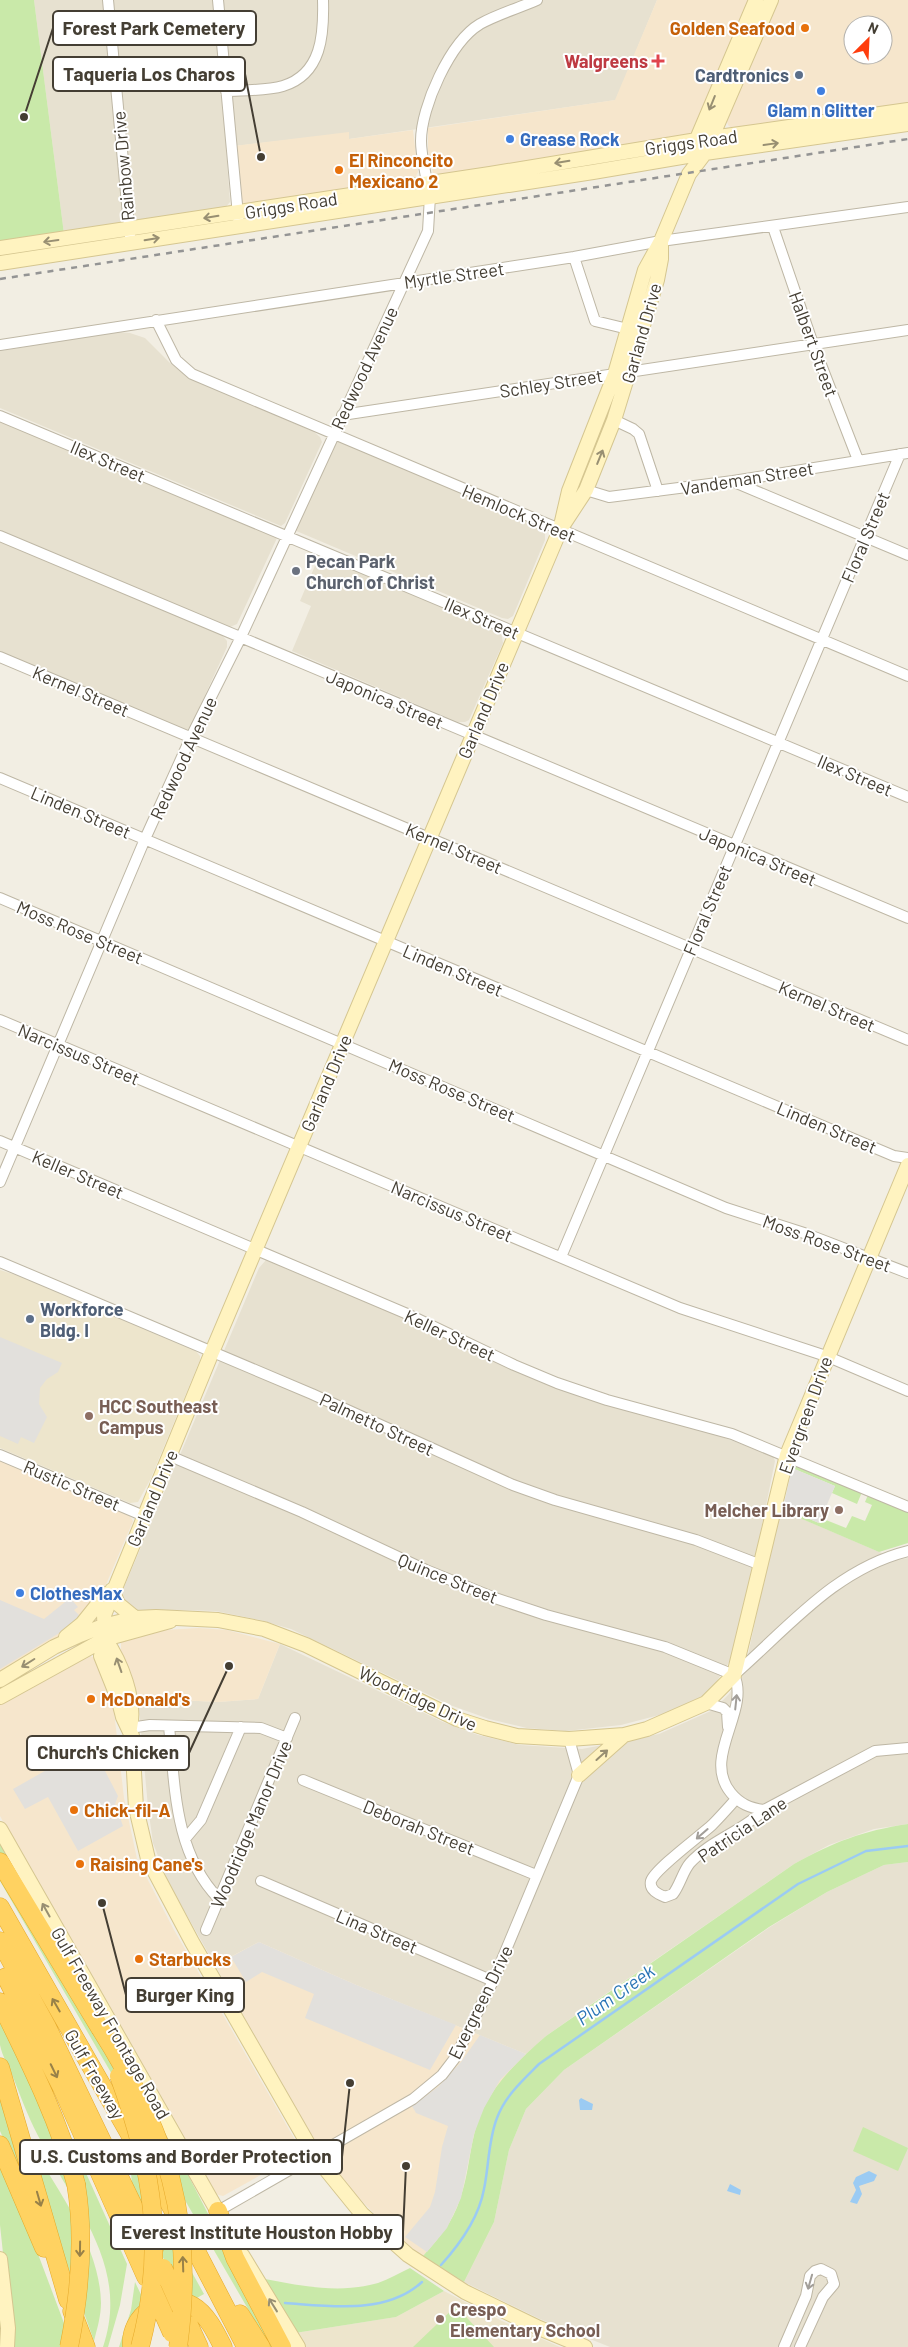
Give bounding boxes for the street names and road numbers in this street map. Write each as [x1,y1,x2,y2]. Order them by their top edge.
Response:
street label: Rainbow Drive [107,110,139,222]
street label: Griggs Road [643,125,739,159]
street label: Griggs Road [243,187,339,223]
street label: Myrtle Street [402,257,506,293]
street label: Garland Drive [616,280,666,386]
street label: Halbert Street [785,288,843,400]
street label: Redwood Avenue [326,303,402,433]
street label: Schley Street [498,364,604,402]
street label: Ilex Street [67,435,149,487]
street label: Vandeman Street [679,457,815,499]
street label: Hemlock Street [459,479,579,547]
street label: Floral Street [836,488,894,586]
street label: Ilex Street [441,592,523,644]
street label: Garland Drive [453,658,513,762]
street label: Kernel Street [29,661,133,721]
street label: Japonica Street [323,664,447,734]
street label: Redwood Avenue [145,693,221,823]
street label: Ilex Street [814,749,896,801]
street label: Linden Street [28,781,134,843]
street label: Kernel Street [402,818,506,878]
street label: Japonica Street [696,821,820,891]
street label: Floral Street [678,861,736,959]
street label: Moss Rose Street [14,895,146,969]
street label: Linden Street [400,939,506,1001]
street label: Kernel Street [775,976,879,1036]
street label: Narcissus Street [15,1019,143,1089]
street label: Garland Drive [296,1031,356,1135]
street label: Moss Rose Street [386,1053,518,1127]
street label: Linden Street [774,1096,880,1158]
street label: Keller Street [29,1145,127,1203]
street label: Narcissus Street [388,1176,516,1246]
street label: Moss Rose Street [760,1210,894,1276]
street label: Keller Street [401,1304,499,1366]
street label: Evergreen Drive [774,1353,836,1477]
street label: Palmetto Street [316,1388,438,1460]
street label: Garland Drive [122,1446,182,1550]
street label: Rustic Street [21,1455,123,1515]
street label: Quince Street [395,1548,501,1608]
street label: Woodridge Drive [355,1661,481,1735]
street label: Woodridge Manor Drive [206,1737,296,1911]
street label: Patricia Lane [693,1791,791,1867]
street label: Deborah Street [360,1795,478,1859]
street label: Lina Street [333,1904,421,1958]
street label: Gulf Freeway Frontage Road [47,1923,175,2123]
street label: Evergreen Drive [443,1942,517,2062]
street label: Gulf Freeway [61,2025,129,2123]

